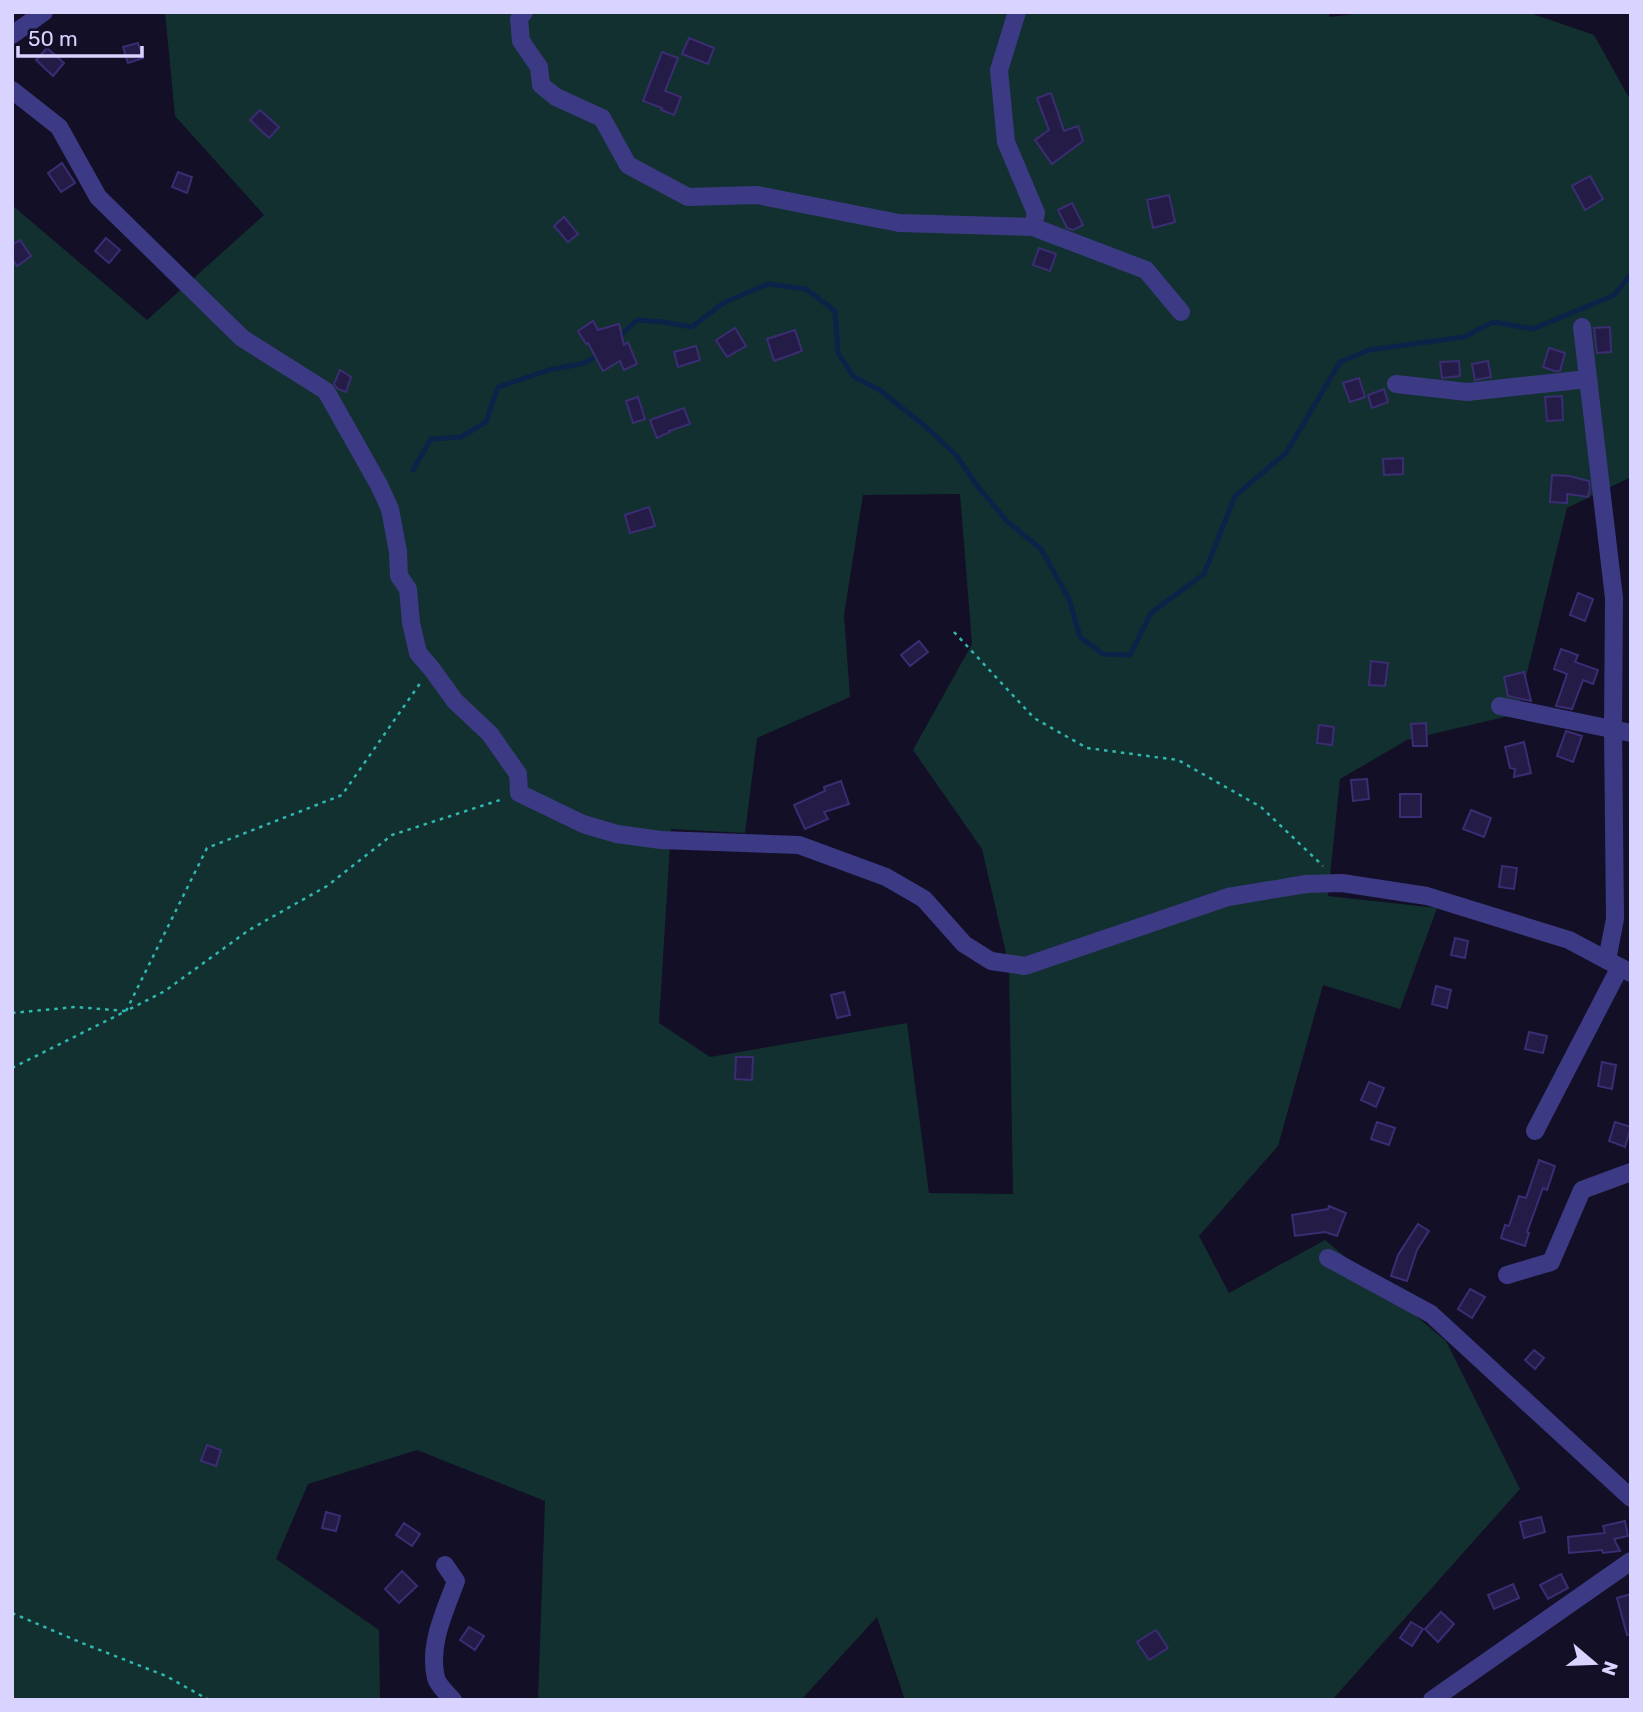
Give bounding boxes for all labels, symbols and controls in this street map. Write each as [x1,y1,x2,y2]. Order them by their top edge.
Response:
scale bar [18,14,142,58]
text: 50 m [28,26,78,51]
north arrow [1559,1628,1629,1698]
text: N [1597,1658,1623,1679]

